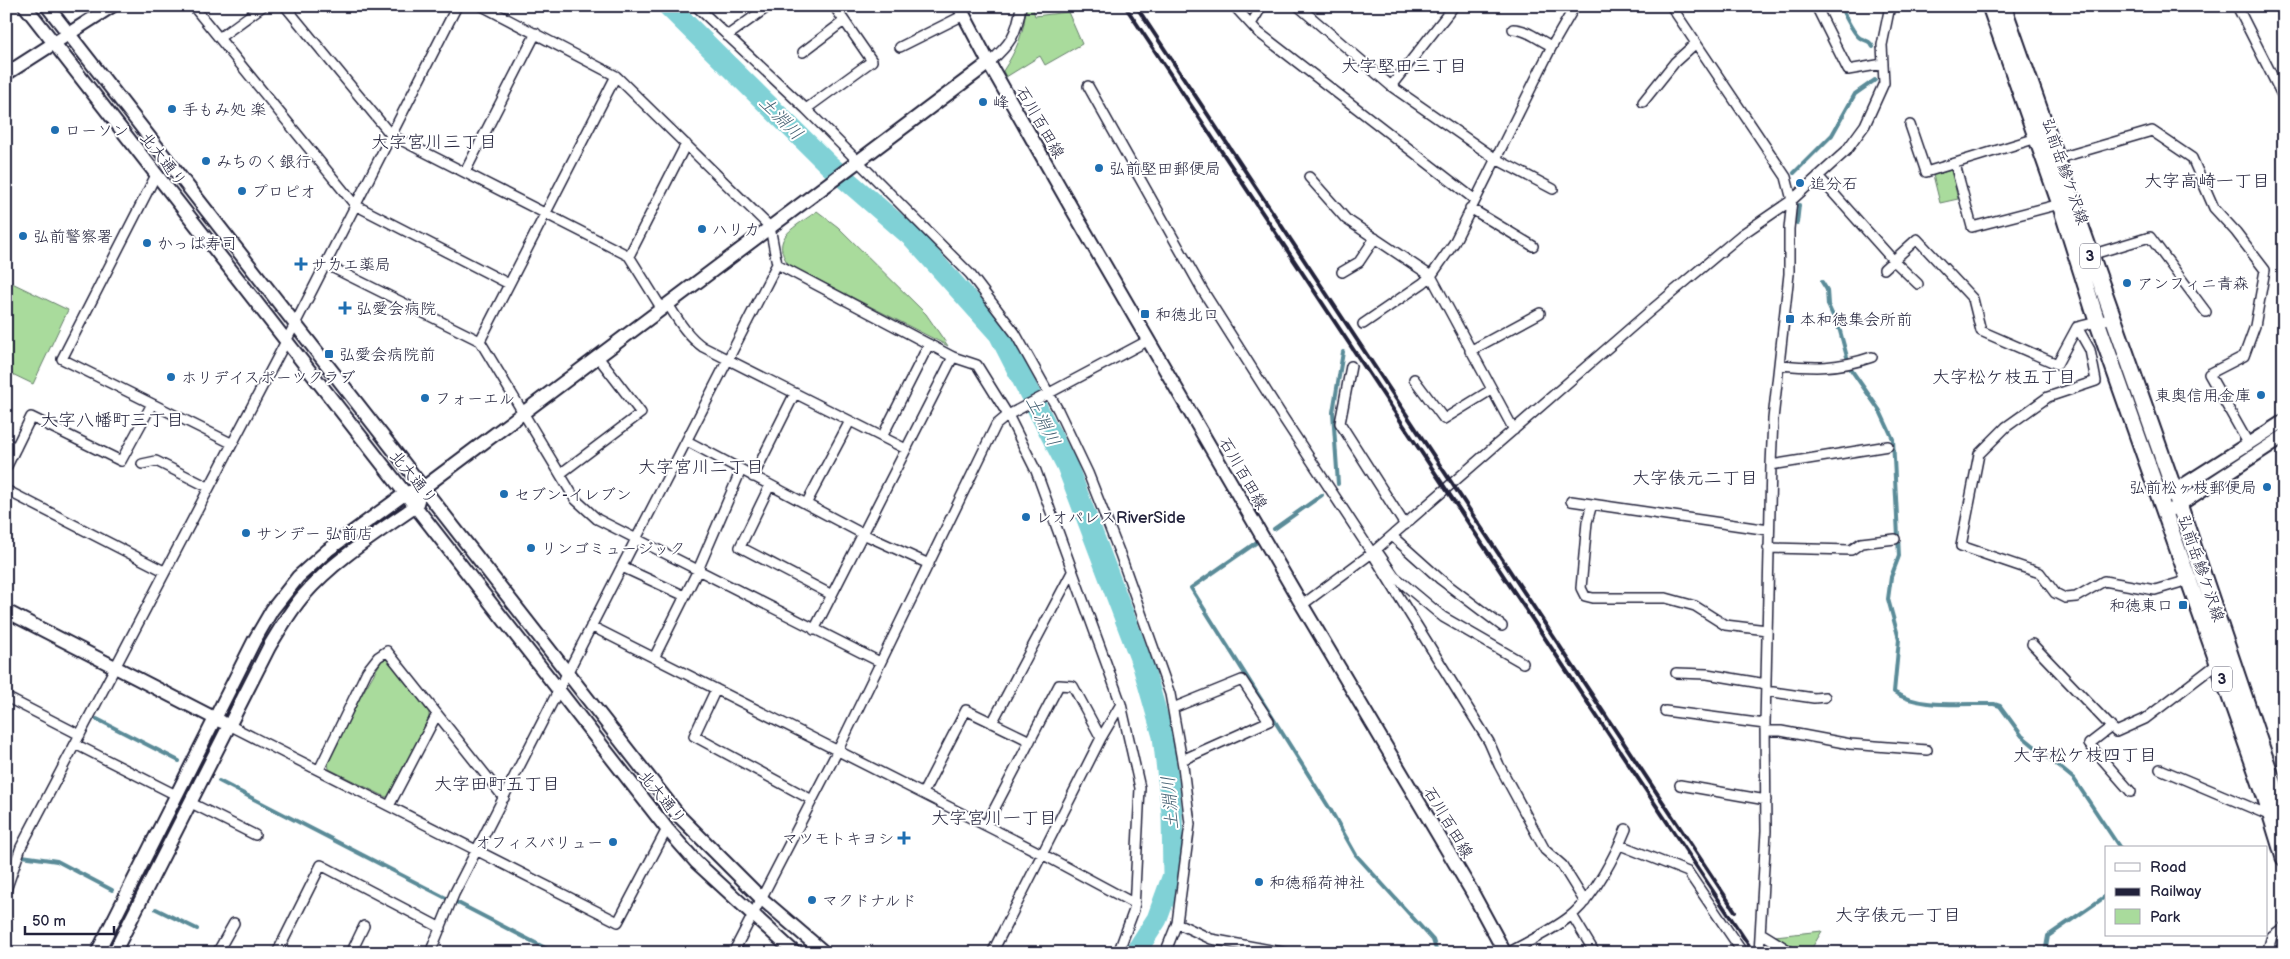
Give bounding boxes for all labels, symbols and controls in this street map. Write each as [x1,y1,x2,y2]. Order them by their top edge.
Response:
district label: 大字堅田三丁目 [1341,56,1467,77]
street label: 石川百田線 [1011,83,1068,162]
water label: 土淵川 [754,92,807,145]
place label: 峰 [993,94,1009,113]
marker: 峰 [977,96,989,108]
place label: 手もみ処 楽 [182,101,266,120]
marker: 手もみ処 楽 [166,103,178,115]
street label: 弘前岳鰺ケ沢線 [2037,115,2092,228]
place label: ローソン [65,122,129,141]
marker: ローソン [49,124,61,136]
street label: 北大通り [136,129,190,191]
district label: 大字宮川三丁目 [371,132,497,153]
place label: みちのく銀行 [216,153,311,172]
marker: みちのく銀行 [200,155,212,167]
place label: 弘前堅田郵便局 [1109,160,1221,179]
marker: 弘前堅田郵便局 [1093,162,1105,174]
district label: 大字高崎一丁目 [2144,171,2270,192]
place label: 追分石 [1810,175,1858,194]
marker: 追分石 [1794,177,1806,189]
place label: プロピオ [252,183,316,202]
marker: プロピオ [236,185,248,197]
place label: ハリカ [712,221,760,240]
marker: ハリカ [696,223,708,235]
place label: 弘前警察署 [33,228,113,247]
marker: 弘前警察署 [17,230,29,242]
place label: かっぱ寿司 [157,235,237,254]
marker: かっぱ寿司 [141,237,153,249]
road number: 3 [2080,244,2100,268]
place label: サカエ薬局 [311,256,391,275]
marker: サカエ薬局 [295,258,307,270]
place label: アンフィニ青森 [2137,275,2249,294]
marker: アンフィニ青森 [2121,277,2133,289]
place label: 弘愛会病院 [356,300,436,319]
marker: 弘愛会病院 [338,301,352,315]
place label: 和徳北口 [1155,306,1219,325]
marker: 和徳北口 [1139,308,1151,320]
place label: 本和徳集会所前 [1800,311,1912,330]
marker: 本和徳集会所前 [1784,313,1796,325]
place label: 弘愛会病院前 [339,346,435,365]
marker: 弘愛会病院前 [323,348,335,360]
district label: 大字松ケ枝五丁目 [1932,367,2076,388]
place label: ホリデイスポーツクラブ [181,369,355,388]
marker: ホリデイスポーツクラブ [165,371,177,383]
place label: 東奥信用金庫 [2155,387,2251,406]
marker: 東奥信用金庫 [2255,389,2267,401]
place label: フォーエル [435,390,515,409]
marker: フォーエル [419,392,431,404]
water label: 土淵川 [1021,392,1064,450]
district label: 大字八幡町三丁目 [40,410,184,431]
street label: 石川百田線 [1214,434,1271,513]
street label: 北大通り [385,447,440,509]
district label: 大字宮川二丁目 [638,457,764,478]
district label: 大字俵元二丁目 [1632,468,1758,489]
place label: 弘前松ヶ枝郵便局 [2129,479,2257,498]
marker: 弘前松ヶ枝郵便局 [2261,481,2273,493]
place label: セブン-イレブン [514,486,632,505]
marker: セブン-イレブン [498,488,510,500]
place label: レオパレスRiverSide [1036,509,1186,528]
marker: レオパレスRiverSide [1020,511,1032,523]
street label: 弘前岳鰺ケ沢線 [2173,512,2228,625]
place label: サンデー 弘前店 [256,525,373,544]
marker: サンデー 弘前店 [240,527,252,539]
place label: リンゴミュージック [541,540,685,559]
marker: リンゴミュージック [525,542,537,554]
place label: 和徳東口 [2109,597,2173,616]
marker: 和徳東口 [2177,599,2189,611]
road number: 3 [2212,666,2232,692]
district label: 大字松ケ枝四丁目 [2013,745,2157,766]
street label: 北大通り [634,767,689,829]
district label: 大字田町五丁目 [434,774,560,795]
water label: 土淵川 [1158,775,1183,831]
street label: 石川百田線 [1419,784,1476,862]
district label: 大字宮川一丁目 [931,808,1057,829]
place label: マツモトキヨシ [782,830,894,849]
marker: マツモトキヨシ [898,832,910,844]
place label: オフィスバリュー [475,834,603,853]
marker: オフィスバリュー [607,836,619,848]
legend [2105,846,2268,936]
text: Road [2150,858,2186,877]
place label: 和徳稲荷神社 [1269,874,1365,893]
marker: 和徳稲荷神社 [1253,876,1265,888]
text: Railway [2150,882,2201,901]
place label: マクドナルド [822,892,917,911]
marker: マクドナルド [806,894,818,906]
scale bar [25,904,114,936]
district label: 大字俵元一丁目 [1835,905,1961,926]
text: Park [2150,908,2181,927]
text: 50 m [32,912,66,931]

